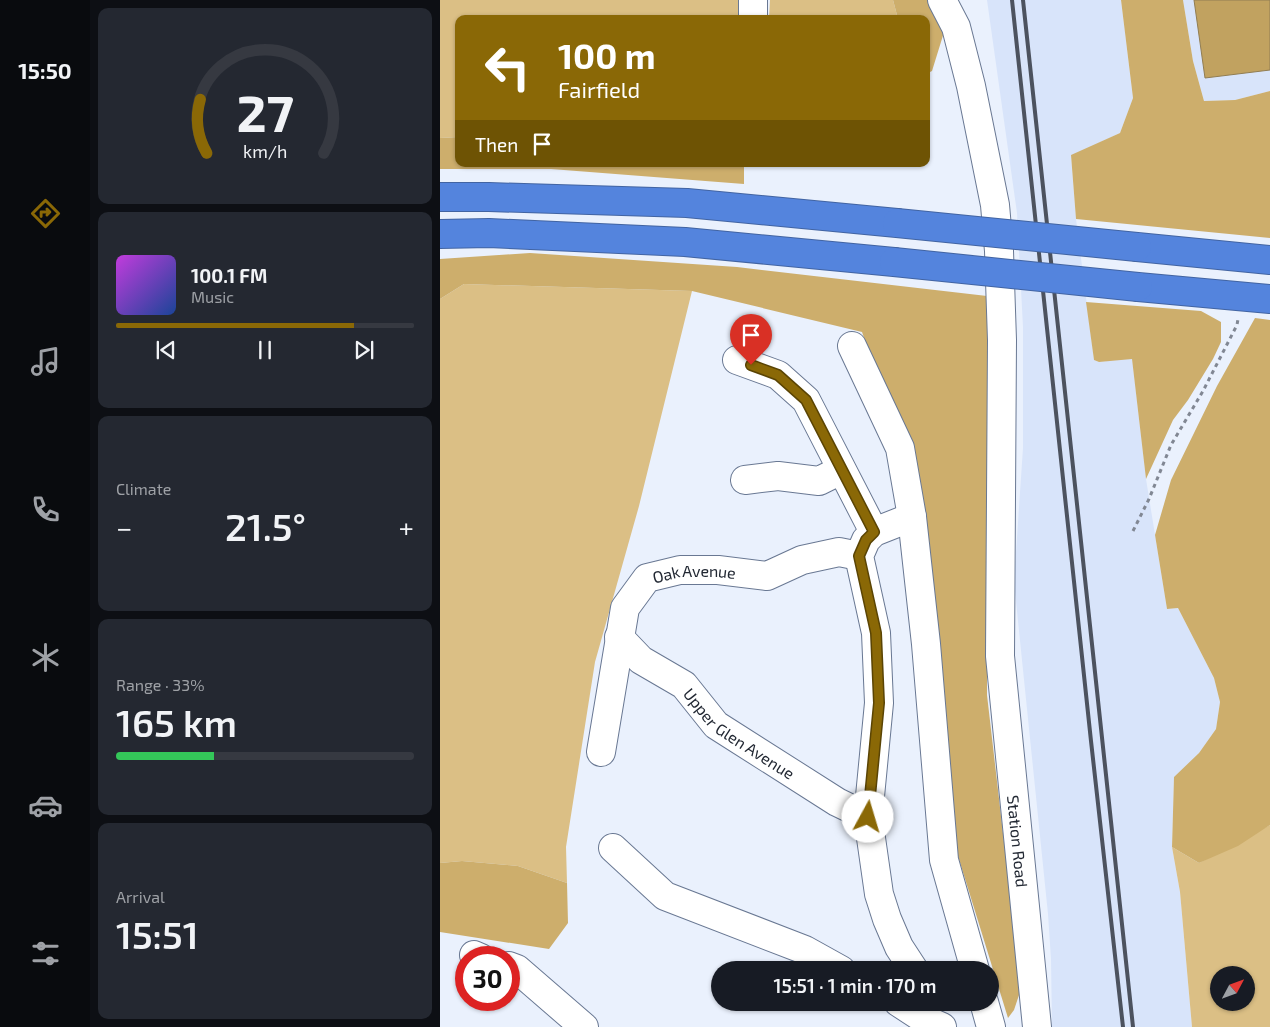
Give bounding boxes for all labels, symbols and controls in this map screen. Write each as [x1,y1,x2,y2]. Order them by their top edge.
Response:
text: 100 m [558,34,656,76]
icon: left [475,35,540,100]
text: 15:50 [18,57,72,83]
text: Fairfield [558,76,640,102]
text: 27 [236,80,294,142]
icon: arrive [528,130,556,158]
text: Then [475,133,518,156]
text: km/h [243,140,287,162]
icon: directions [28,196,63,231]
text: 100.1 FM [191,264,267,287]
text: Music [191,287,234,306]
pin [730,314,772,365]
icon: arrive [737,321,765,349]
icon: previous [152,336,180,364]
icon: pause [251,336,279,364]
icon: next [350,336,378,364]
icon: music [28,344,63,379]
text: Climate [116,479,171,498]
icon: phone [28,492,63,527]
text: 21.5° [225,503,306,549]
text: − [116,510,132,544]
text: + [399,510,414,544]
street label: Oak Avenue [650,561,737,586]
icon: climate [28,640,63,675]
text: Range · 33% [116,675,204,694]
street label: Upper Glen Avenue [680,684,798,782]
text: 165 km [116,699,237,745]
icon: car [28,788,63,823]
position arrow [841,790,893,842]
street label: Station Road [1004,794,1033,888]
text: Arrival [116,887,165,906]
text: 15:51 [116,911,199,957]
icon: filters [28,936,63,971]
speed limit sign: 30 [455,946,520,1011]
north arrow [1210,966,1255,1011]
map controls [1210,966,1255,1011]
text: 15:51 · 1 min · 170 m [774,974,936,997]

